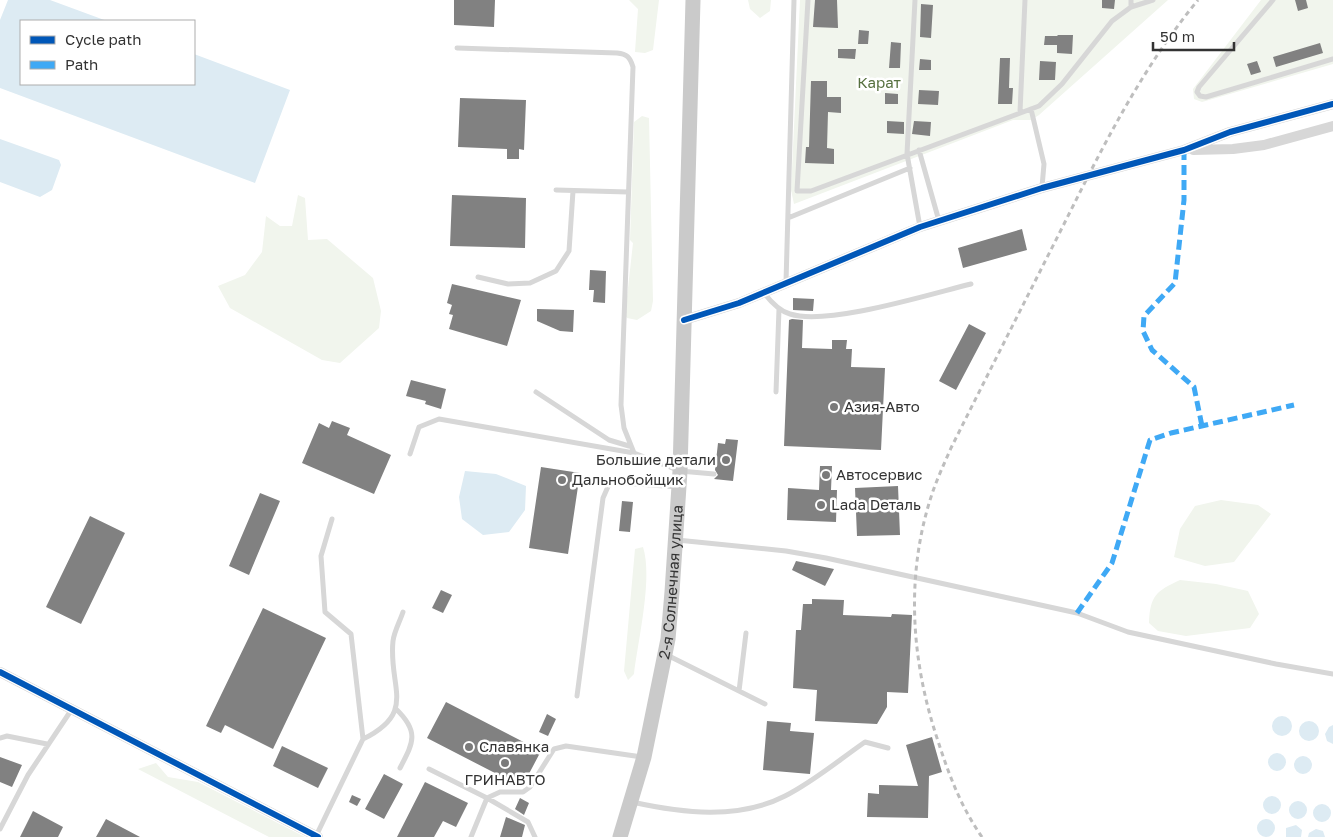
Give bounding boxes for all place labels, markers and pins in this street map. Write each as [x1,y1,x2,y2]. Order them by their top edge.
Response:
place label: Азия-Авто [844,397,920,415]
marker: Азия-Авто [828,401,840,413]
place label: Большие детали [596,450,716,468]
marker: Большие детали [720,454,732,466]
place label: Автосервис [836,465,922,483]
marker: Автосервис [820,469,832,481]
place label: Дальнобойщик [572,470,684,488]
marker: Дальнобойщик [556,474,568,486]
place label: Lada Dеталь [831,495,921,513]
marker: Lada Dеталь [815,499,827,511]
place label: Славянка [479,737,549,755]
marker: Славянка [463,741,475,753]
marker: ГРИНАВТО [499,757,511,769]
place label: ГРИНАВТО [464,770,546,788]

